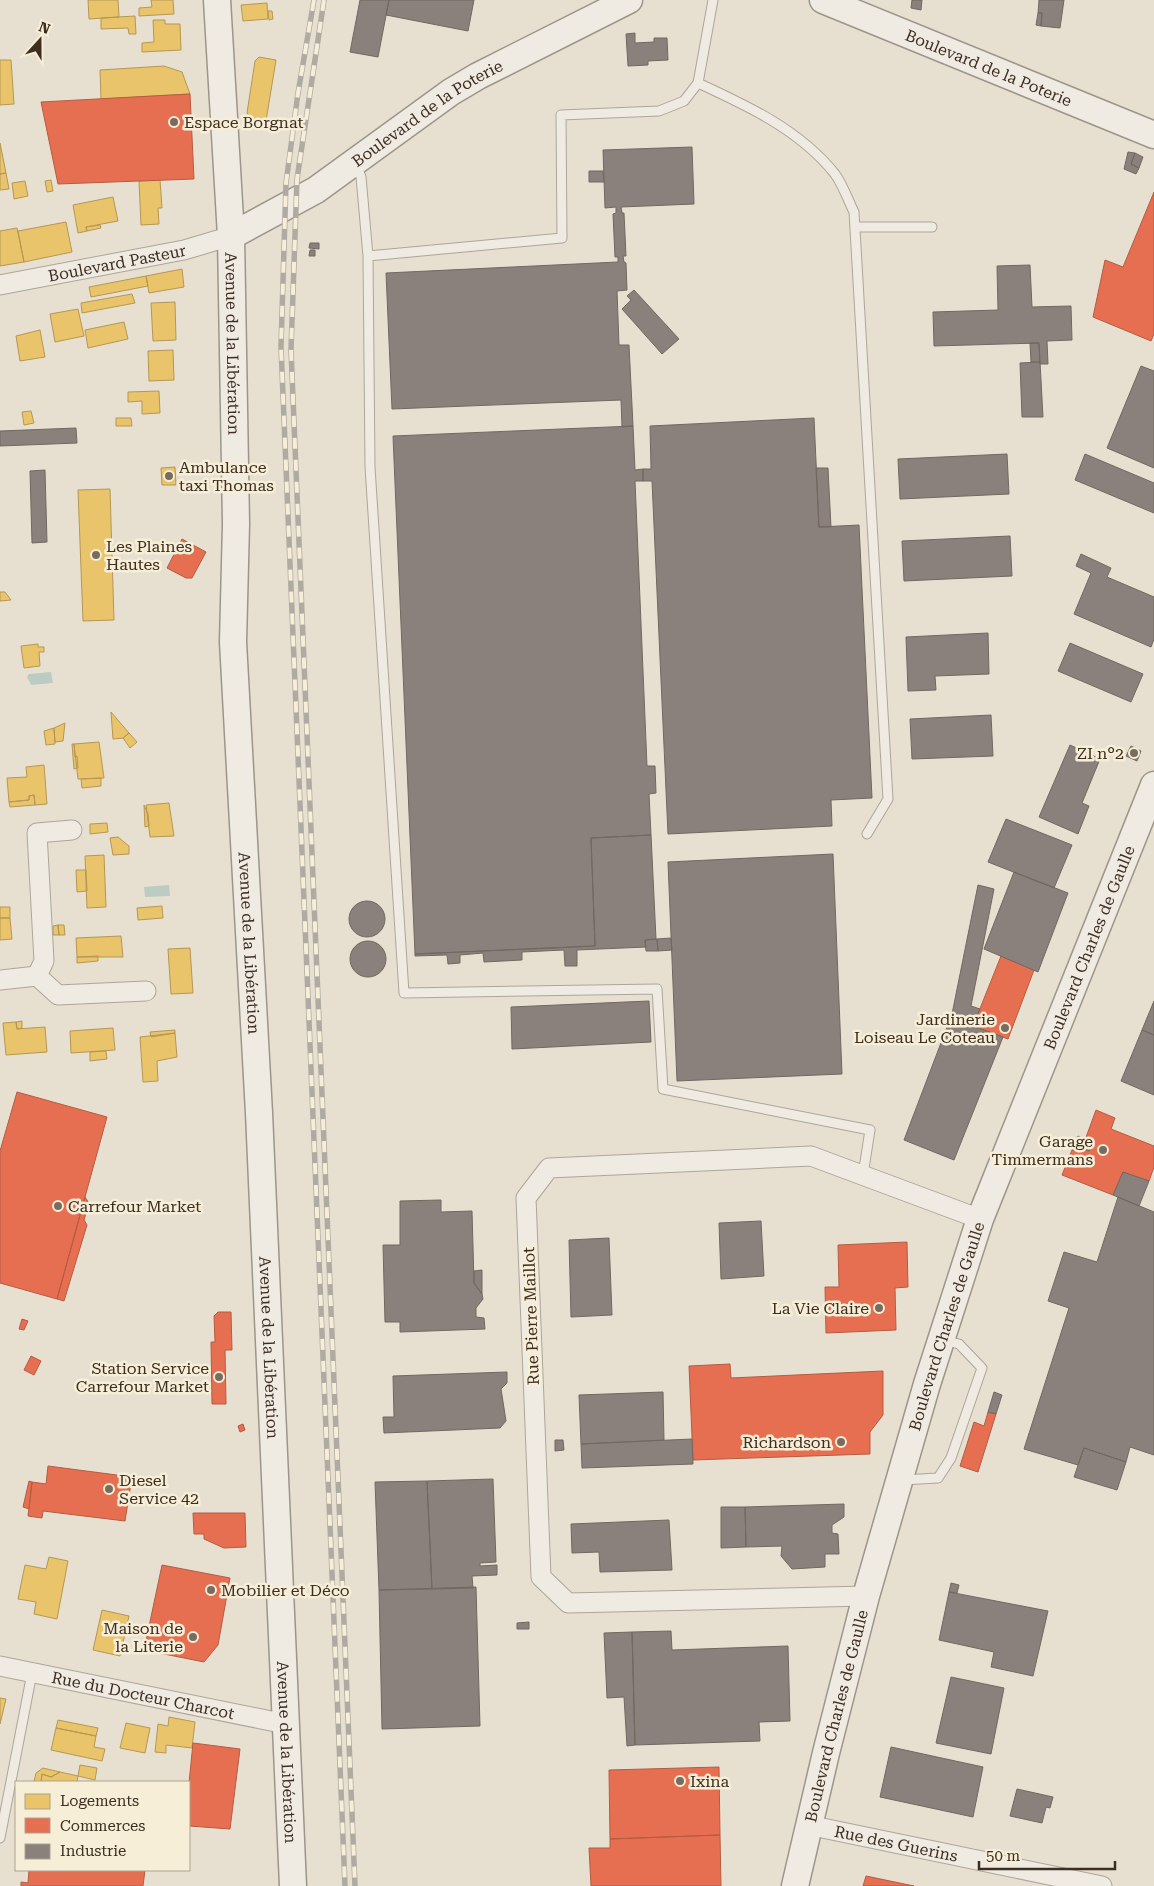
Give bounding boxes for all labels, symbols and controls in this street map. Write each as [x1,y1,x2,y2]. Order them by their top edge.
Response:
north arrow [15,15,65,65]
text: N [37,18,53,37]
street label: Boulevard de la Poterie [903,25,1075,110]
street label: Boulevard de la Poterie [348,56,506,171]
place label: Espace Borgnat [184,113,303,132]
marker: Espace Borgnat [168,116,180,128]
street label: Boulevard Pasteur [46,240,188,285]
street label: Avenue de la Libération [222,252,244,435]
place label: Ambulance taxi Thomas [179,458,274,495]
marker: Ambulance taxi Thomas [163,470,175,482]
place label: Les Plaines Hautes [106,537,192,574]
marker: Les Plaines Hautes [90,549,102,561]
place label: ZI n°2 [1077,744,1124,763]
marker: ZI n°2 [1128,747,1140,759]
street label: Boulevard Charles de Gaulle [1039,843,1138,1052]
street label: Avenue de la Libération [235,851,264,1035]
place label: Jardinerie Loiseau Le Coteau [854,1010,995,1047]
marker: Jardinerie Loiseau Le Coteau [999,1022,1011,1034]
place label: Garage Timmermans [991,1132,1093,1169]
marker: Garage Timmermans [1097,1144,1109,1156]
place label: Carrefour Market [68,1197,201,1216]
marker: Carrefour Market [52,1200,64,1212]
street label: Boulevard Charles de Gaulle [905,1219,988,1433]
street label: Rue Pierre Maillot [519,1247,543,1385]
street label: Avenue de la Libération [256,1256,283,1439]
place label: La Vie Claire [772,1299,869,1318]
marker: La Vie Claire [873,1302,885,1314]
place label: Station Service Carrefour Market [76,1359,209,1396]
marker: Station Service Carrefour Market [213,1371,225,1383]
place label: Richardson [742,1433,831,1452]
marker: Richardson [835,1436,847,1448]
place label: Diesel Service 42 [119,1471,199,1508]
marker: Diesel Service 42 [103,1483,115,1495]
place label: Mobilier et Déco [221,1581,350,1600]
marker: Mobilier et Déco [205,1584,217,1596]
street label: Boulevard Charles de Gaulle [801,1607,872,1824]
place label: Maison de la Literie [103,1619,183,1656]
marker: Maison de la Literie [187,1631,199,1643]
street label: Avenue de la Libération [274,1661,301,1844]
street label: Rue du Docteur Charcot [50,1667,236,1723]
place label: Ixina [690,1772,730,1791]
marker: Ixina [674,1775,686,1787]
legend [15,1781,190,1871]
text: Logements [60,1792,139,1810]
text: Commerces [60,1817,145,1835]
street label: Rue des Guerins [833,1821,960,1865]
scale bar [979,1838,1115,1870]
text: Industrie [60,1842,126,1860]
text: 50 m [986,1847,1021,1865]

